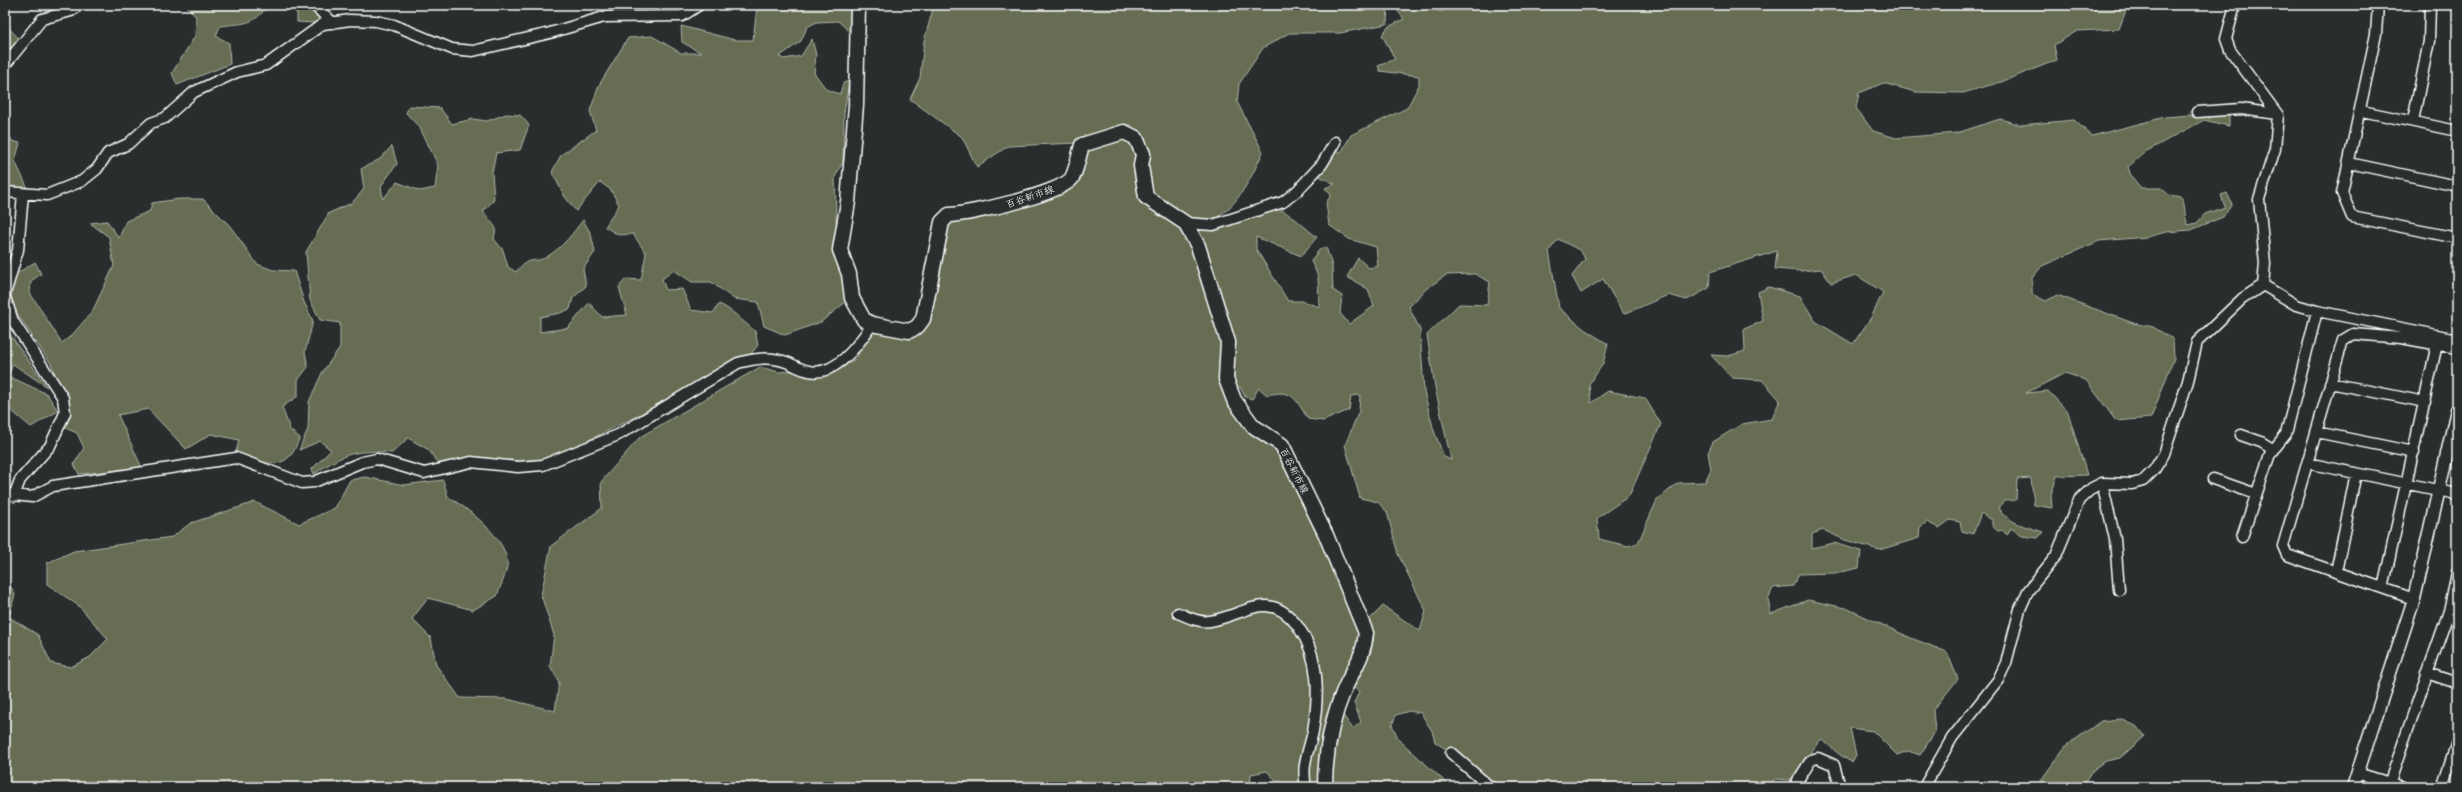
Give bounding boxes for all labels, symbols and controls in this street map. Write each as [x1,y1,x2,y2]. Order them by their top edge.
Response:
street label: 百谷新市線 [1004,181,1056,213]
street label: 百谷新市線 [1276,445,1312,497]

